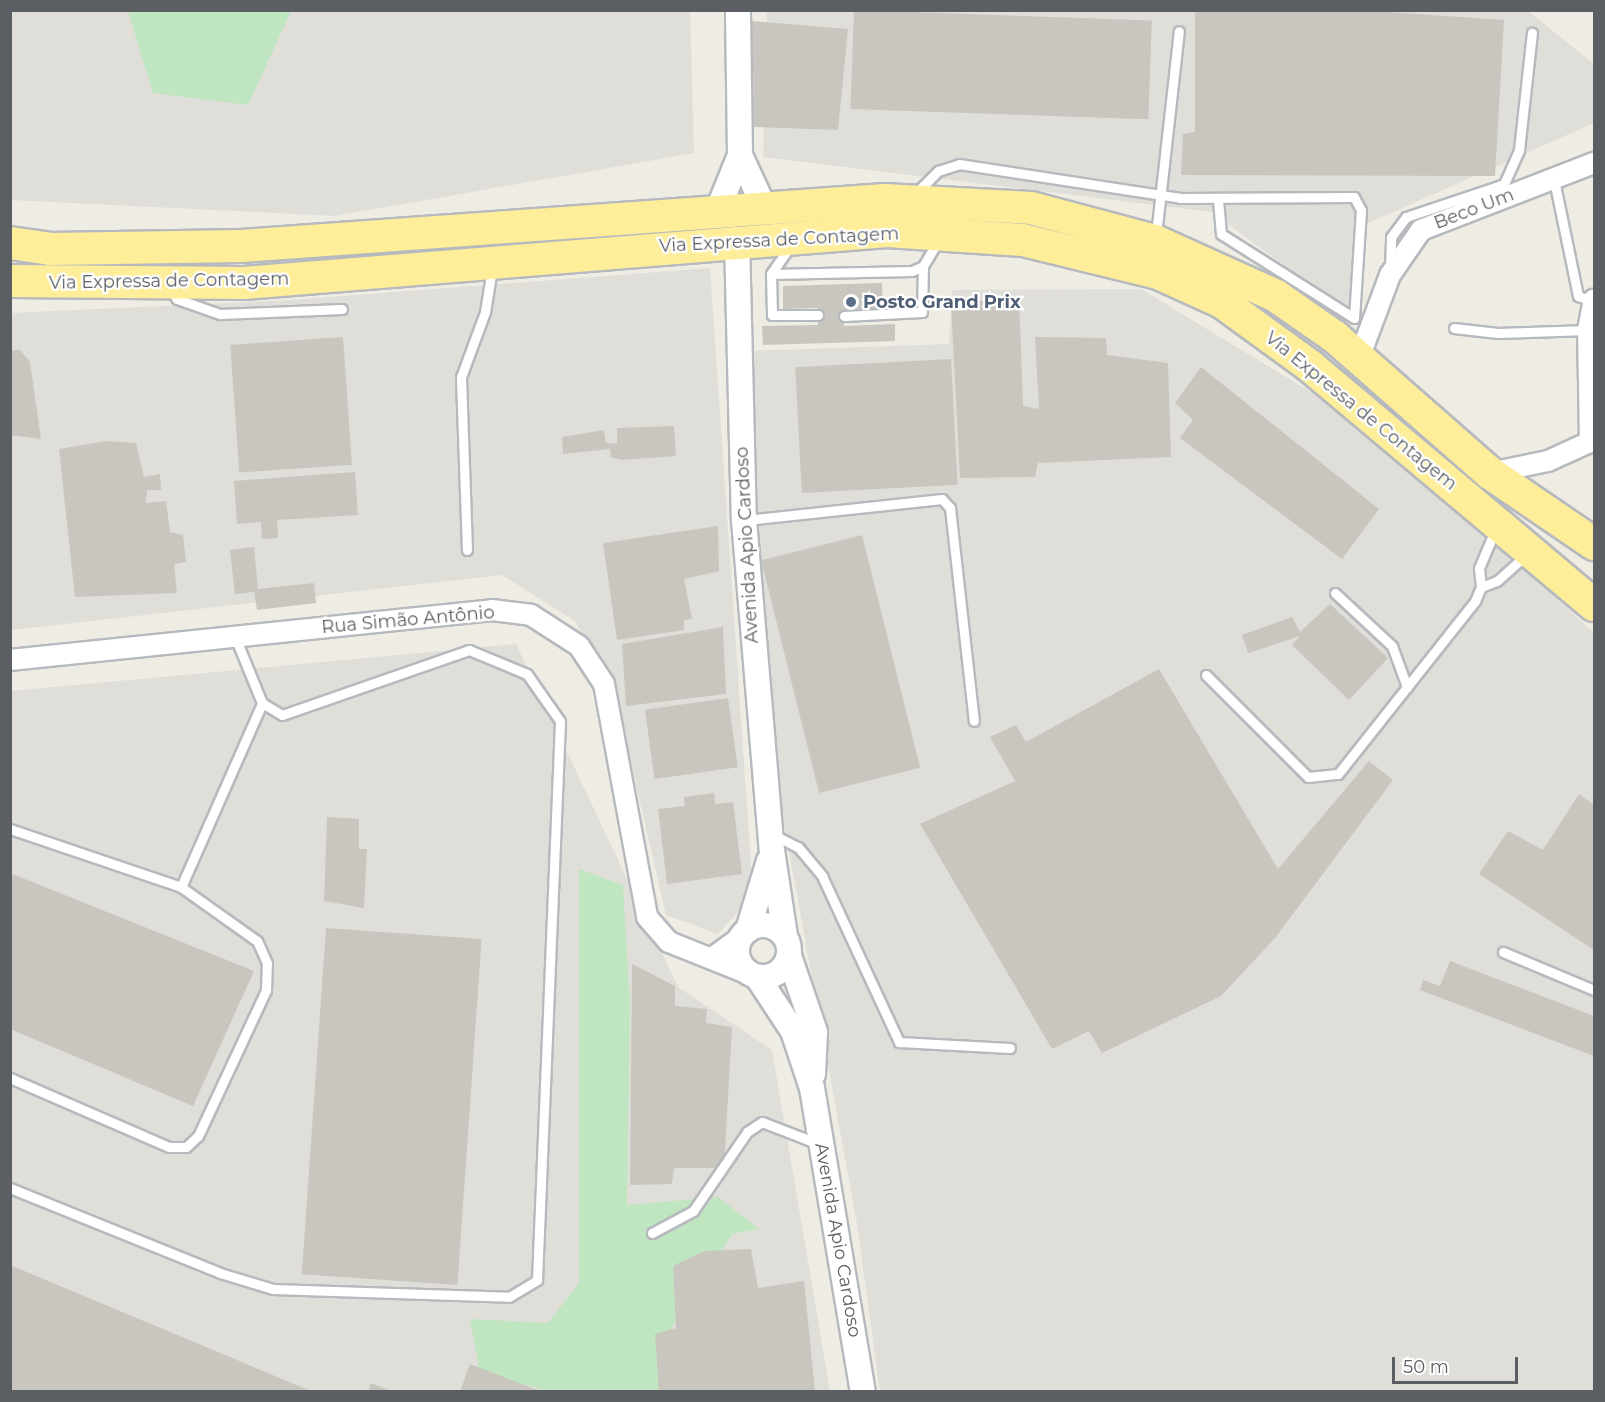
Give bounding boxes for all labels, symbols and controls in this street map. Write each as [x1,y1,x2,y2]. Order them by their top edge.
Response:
street label: Beco Um [1431,184,1517,234]
street label: Via Expressa de Contagem [658,223,900,257]
street label: Via Expressa de Contagem [49,268,289,294]
place label: Posto Grand Prix [863,291,1021,313]
marker: Posto Grand Prix [844,295,858,309]
street label: Via Expressa de Contagem [1261,327,1461,495]
street label: Avenida Apio Cardoso [731,446,763,644]
street label: Rua Simão Antônio [321,602,495,638]
street label: Avenida Apio Cardoso [810,1141,866,1339]
scale bar [1395,1345,1521,1383]
text: 50 m [1403,1356,1449,1378]

